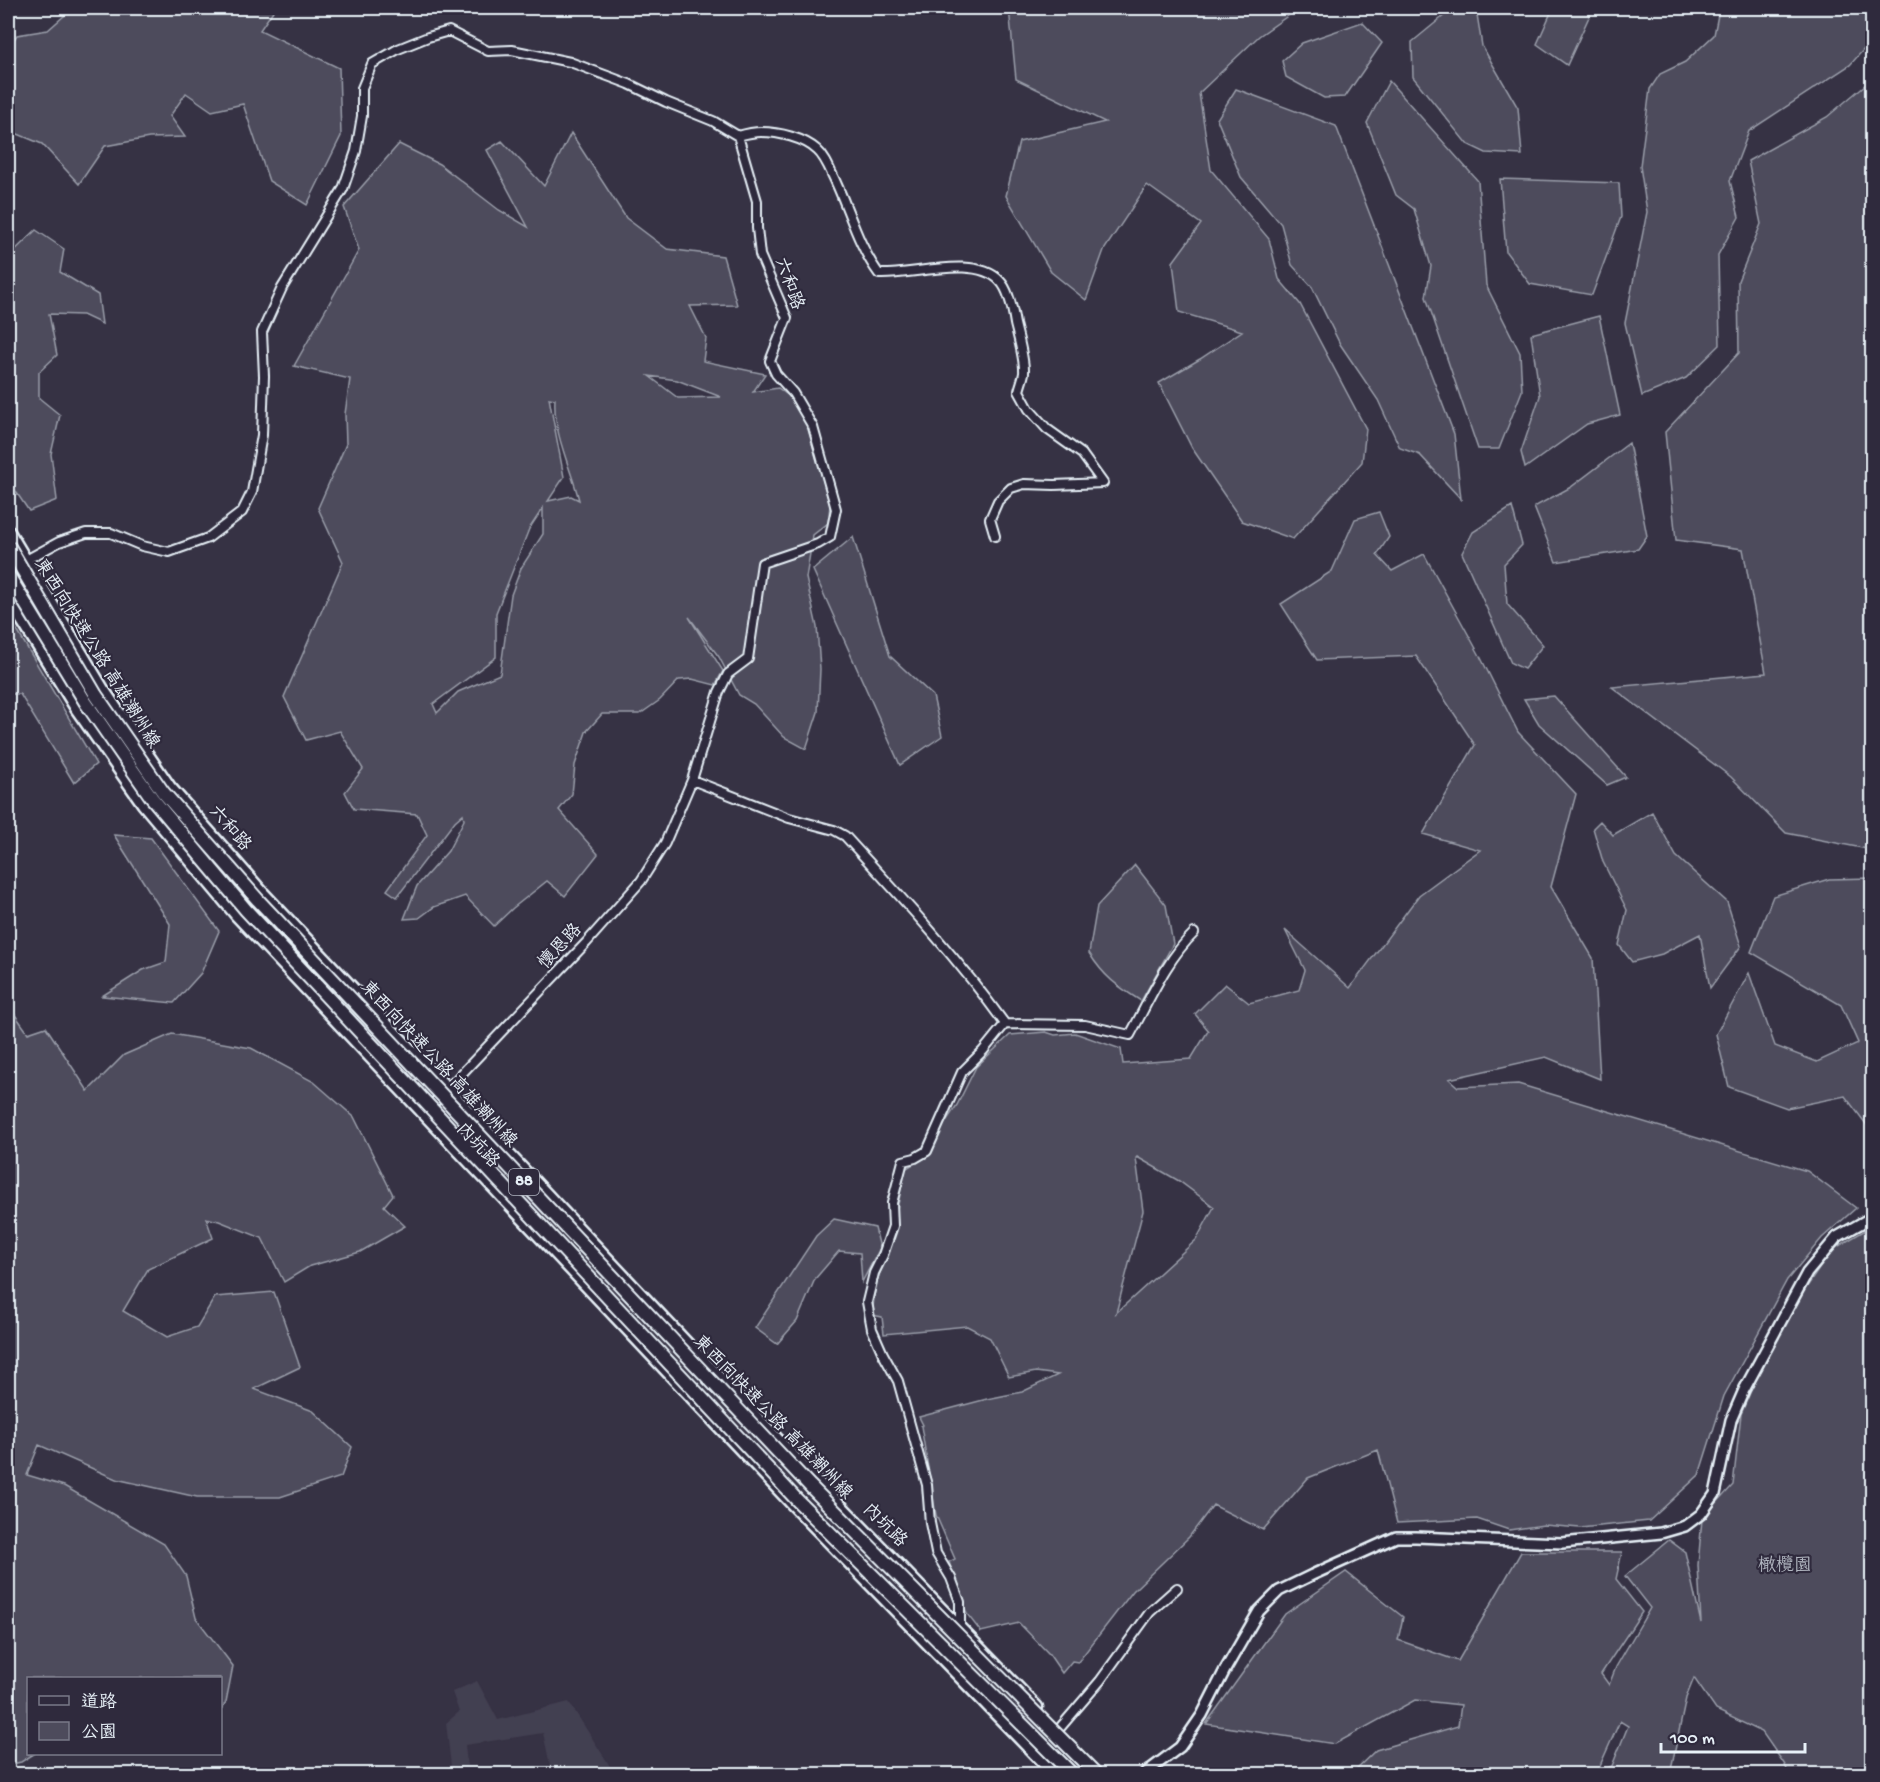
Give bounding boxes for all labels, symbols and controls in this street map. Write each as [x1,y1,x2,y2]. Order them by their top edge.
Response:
street label: 六和路 [769,255,808,313]
street label: 東西向快速公路 高雄潮州線 [29,555,164,753]
street label: 六和路 [203,801,255,856]
street label: 懷恩路 [534,919,587,974]
street label: 東西向快速公路 高雄潮州線 [355,977,522,1153]
street label: 內坑路 [451,1118,504,1173]
road number: 88 [509,1169,539,1195]
street label: 東西向快速公路 高雄潮州線 [688,1331,857,1505]
street label: 內坑路 [857,1499,911,1553]
park label: 橄欖園 [1758,1555,1812,1577]
legend [27,1677,222,1755]
text: 道路 [81,1692,117,1714]
scale bar [1661,1716,1805,1754]
text: 公園 [81,1723,117,1744]
text: 100 m [1669,1729,1715,1750]

